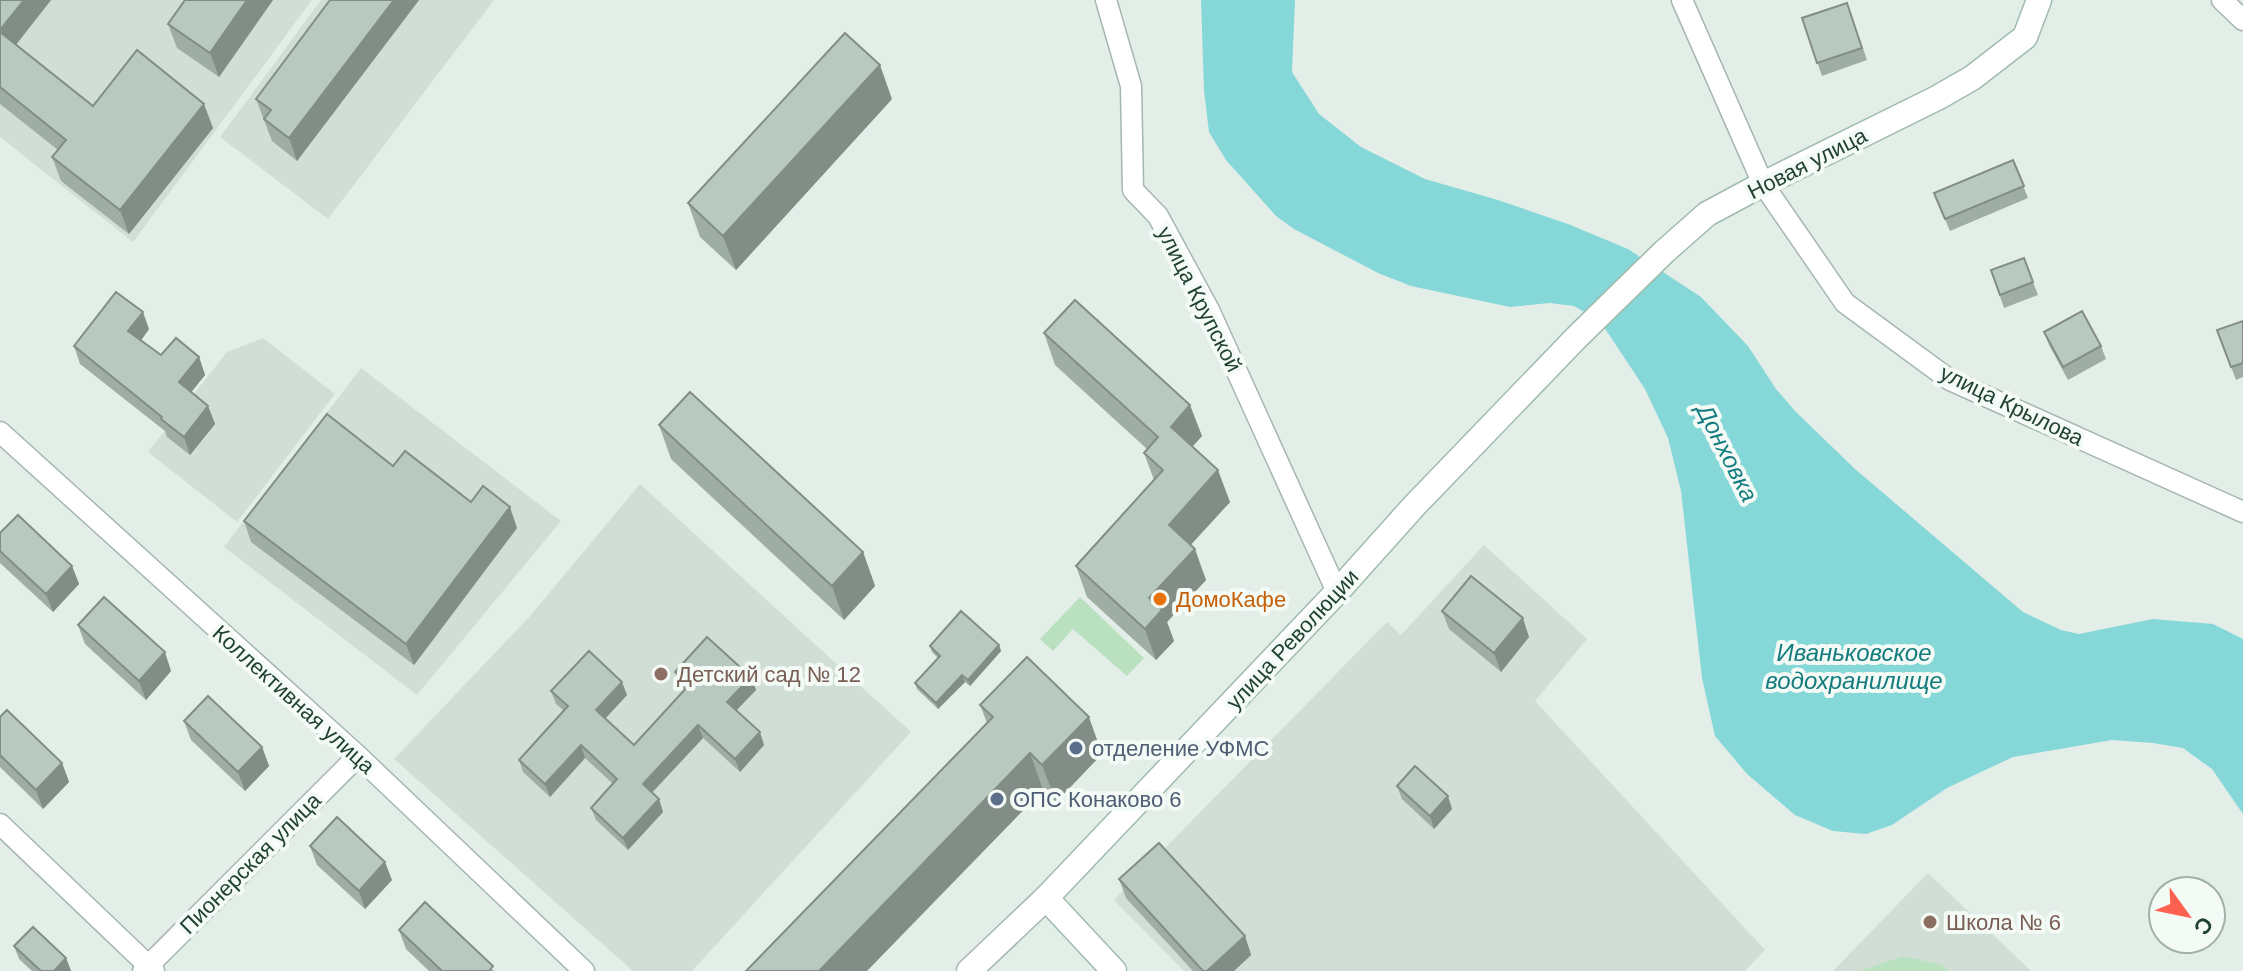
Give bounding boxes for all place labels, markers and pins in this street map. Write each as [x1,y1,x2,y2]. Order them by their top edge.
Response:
place label: ДомоКафе [1176,587,1286,612]
marker: ДомоКафе [1151,590,1169,608]
place label: Детский сад № 12 [677,662,861,687]
marker: Детский сад № 12 [652,665,670,683]
place label: отделение УФМС [1092,736,1270,761]
marker: отделение УФМС [1067,739,1085,757]
place label: ОПС Конаково 6 [1013,787,1182,812]
marker: ОПС Конаково 6 [988,790,1006,808]
place label: Школа № 6 [1946,910,2061,935]
marker: Школа № 6 [1921,913,1939,931]

